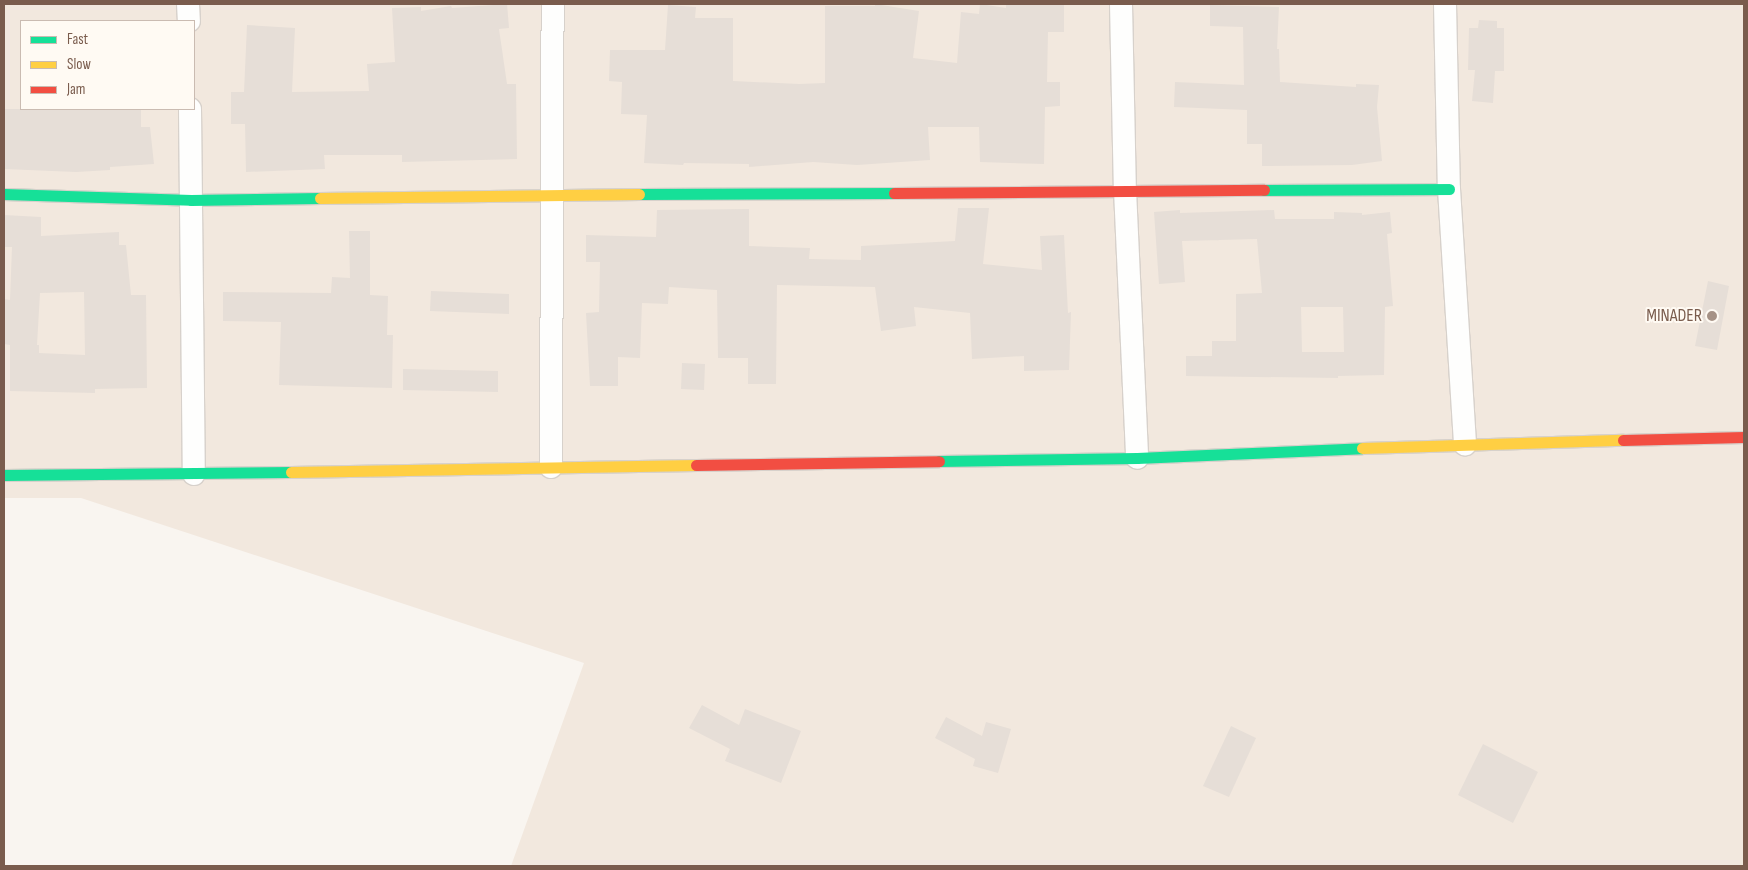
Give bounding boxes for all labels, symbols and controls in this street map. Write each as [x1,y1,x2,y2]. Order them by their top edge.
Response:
legend [20,20,195,110]
text: Fast [67,30,88,49]
text: Slow [67,55,91,74]
text: Jam [67,80,85,99]
place label: MINADER [1646,305,1702,327]
marker: MINADER [1706,310,1718,322]

